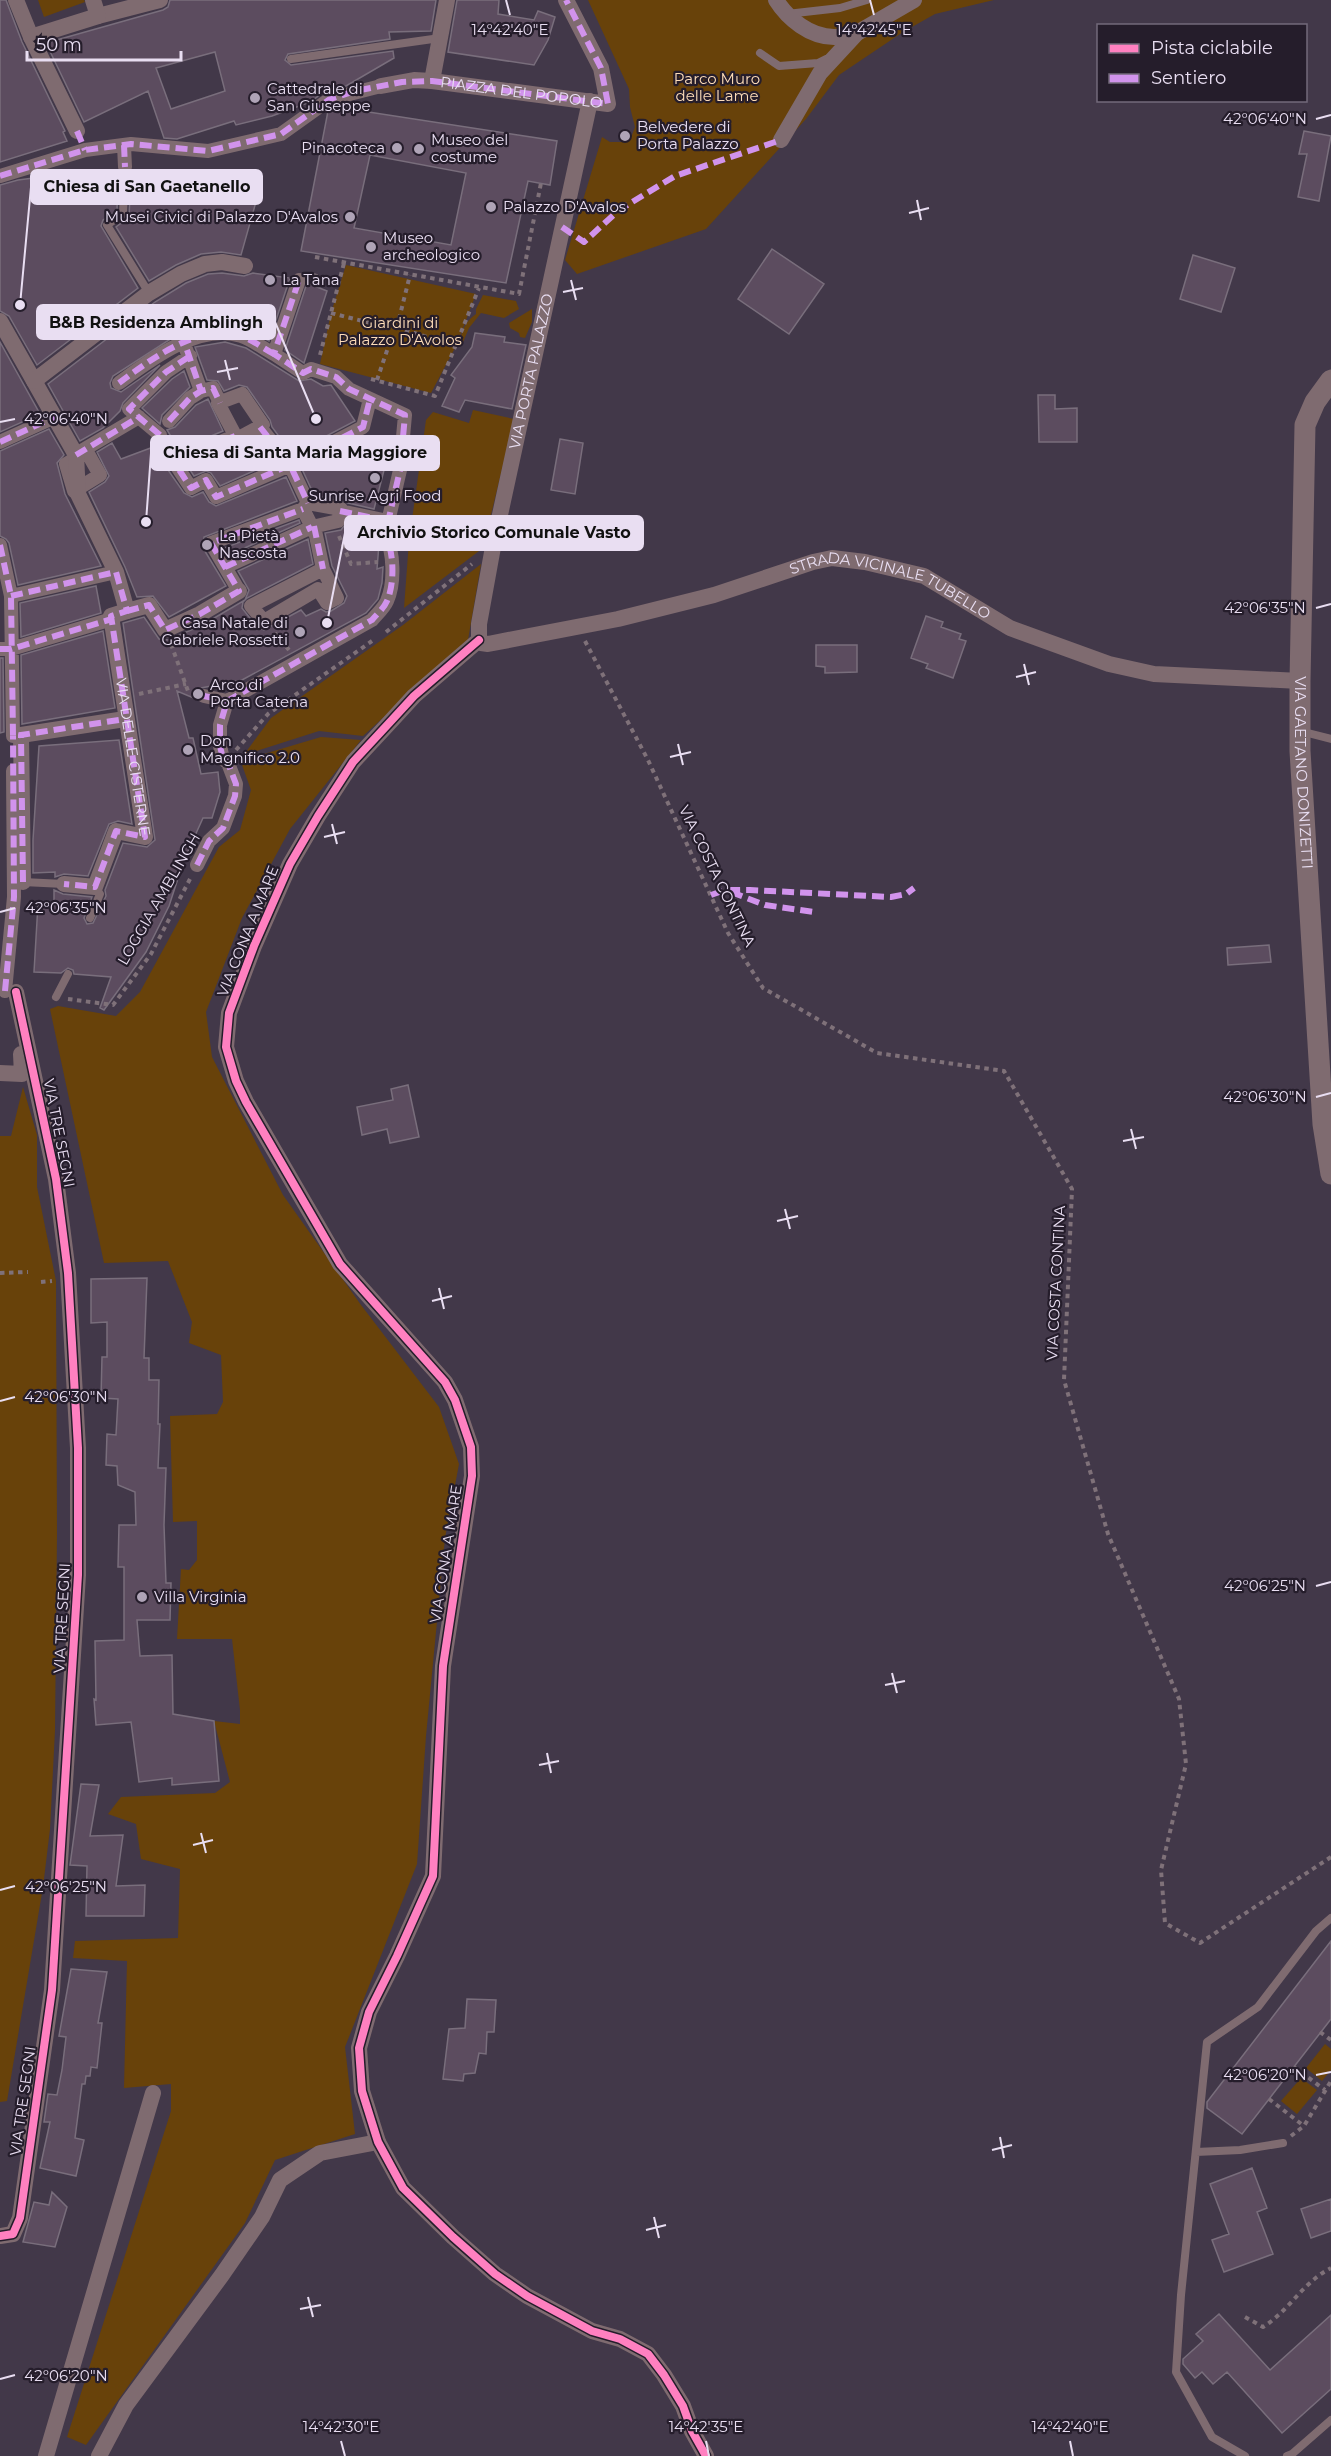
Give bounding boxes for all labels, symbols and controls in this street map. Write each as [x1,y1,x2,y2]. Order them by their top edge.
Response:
text: 14°42'40"E [472,20,549,39]
text: 14°42'45"E [836,20,912,39]
scale bar [27,24,182,62]
legend [1097,24,1307,102]
text: 50 m [36,34,82,56]
text: Pista ciclabile [1151,37,1273,59]
text: Sentiero [1151,67,1226,89]
park label: Parco Muro delle Lame [674,69,760,105]
street label: PIAZZA DEL POPOLO [439,72,604,112]
place label: Cattedrale di San Giuseppe [267,79,371,115]
marker: Cattedrale di San Giuseppe [248,91,262,105]
text: 42°06'40"N [1223,109,1307,128]
place label: Belvedere di Porta Palazzo [637,117,739,153]
marker: Belvedere di Porta Palazzo [618,129,632,143]
place label: Museo del costume [431,130,508,166]
place label: Pinacoteca [301,138,385,157]
marker: Pinacoteca [390,141,404,155]
marker: Museo del costume [412,142,426,156]
callout: Chiesa di San Gaetanello [31,170,262,204]
text: Chiesa di San Gaetanello [44,177,250,196]
place label: Palazzo D'Avalos [503,197,626,216]
marker: Palazzo D'Avalos [484,200,498,214]
place label: Musei Civici di Palazzo D'Avalos [105,207,338,226]
marker: Musei Civici di Palazzo D'Avalos [343,210,357,224]
place label: Museo archeologico [383,228,480,264]
marker: Museo archeologico [364,240,378,254]
place label: La Tana [282,270,340,289]
marker: La Tana [263,273,277,287]
street label: VIA PORTA PALAZZO [505,292,557,451]
callout: B&B Residenza Amblingh [37,305,275,339]
text: B&B Residenza Amblingh [49,313,263,332]
park label: Giardini di Palazzo D'Avolos [338,313,462,349]
text: 42°06'40"N [24,409,108,428]
callout: Chiesa di Santa Maria Maggiore [151,436,439,470]
text: Chiesa di Santa Maria Maggiore [163,443,427,462]
marker: Sunrise Agri Food [368,471,382,485]
place label: Sunrise Agri Food [309,486,441,505]
callout: Archivio Storico Comunale Vasto [345,516,643,550]
text: Archivio Storico Comunale Vasto [356,523,631,542]
place label: La Pietà Nascosta [219,526,287,562]
marker: La Pietà Nascosta [200,538,214,552]
street label: STRADA VICINALE TUBELLO [787,548,994,623]
text: 42°06'35"N [1224,598,1306,617]
place label: Casa Natale di Gabriele Rossetti [161,613,288,649]
marker: Casa Natale di Gabriele Rossetti [293,625,307,639]
place label: Arco di Porta Catena [210,675,308,711]
street label: VIA GAETANO DONIZETTI [1291,676,1317,869]
street label: VIA DELLE CISTERNE [112,677,155,837]
marker: Arco di Porta Catena [191,687,205,701]
place label: Don Magnifico 2.0 [200,731,300,767]
marker: Don Magnifico 2.0 [181,743,195,757]
street label: VIA COSTA CONTINA [675,802,760,950]
street label: LOGGIA AMBLINGH [113,829,204,968]
street label: VIA CONA A MARE [213,862,283,999]
text: 42°06'35"N [25,898,107,917]
street label: VIA TRE SEGNI [40,1077,79,1189]
text: 42°06'30"N [1223,1087,1307,1106]
street label: VIA COSTA CONTINA [1042,1205,1069,1361]
text: 42°06'30"N [24,1387,108,1406]
street label: VIA CONA A MARE [425,1483,466,1624]
street label: VIA TRE SEGNI [49,1562,74,1674]
text: 42°06'25"N [1224,1576,1306,1595]
place label: Villa Virginia [154,1587,247,1606]
marker: Villa Virginia [135,1590,149,1604]
text: 42°06'25"N [25,1877,107,1896]
street label: VIA TRE SEGNI [5,2045,40,2157]
text: 42°06'20"N [1223,2065,1307,2084]
text: 42°06'20"N [24,2366,108,2385]
text: 14°42'30"E [303,2417,379,2436]
text: 14°42'35"E [669,2417,743,2436]
text: 14°42'40"E [1032,2417,1109,2436]

